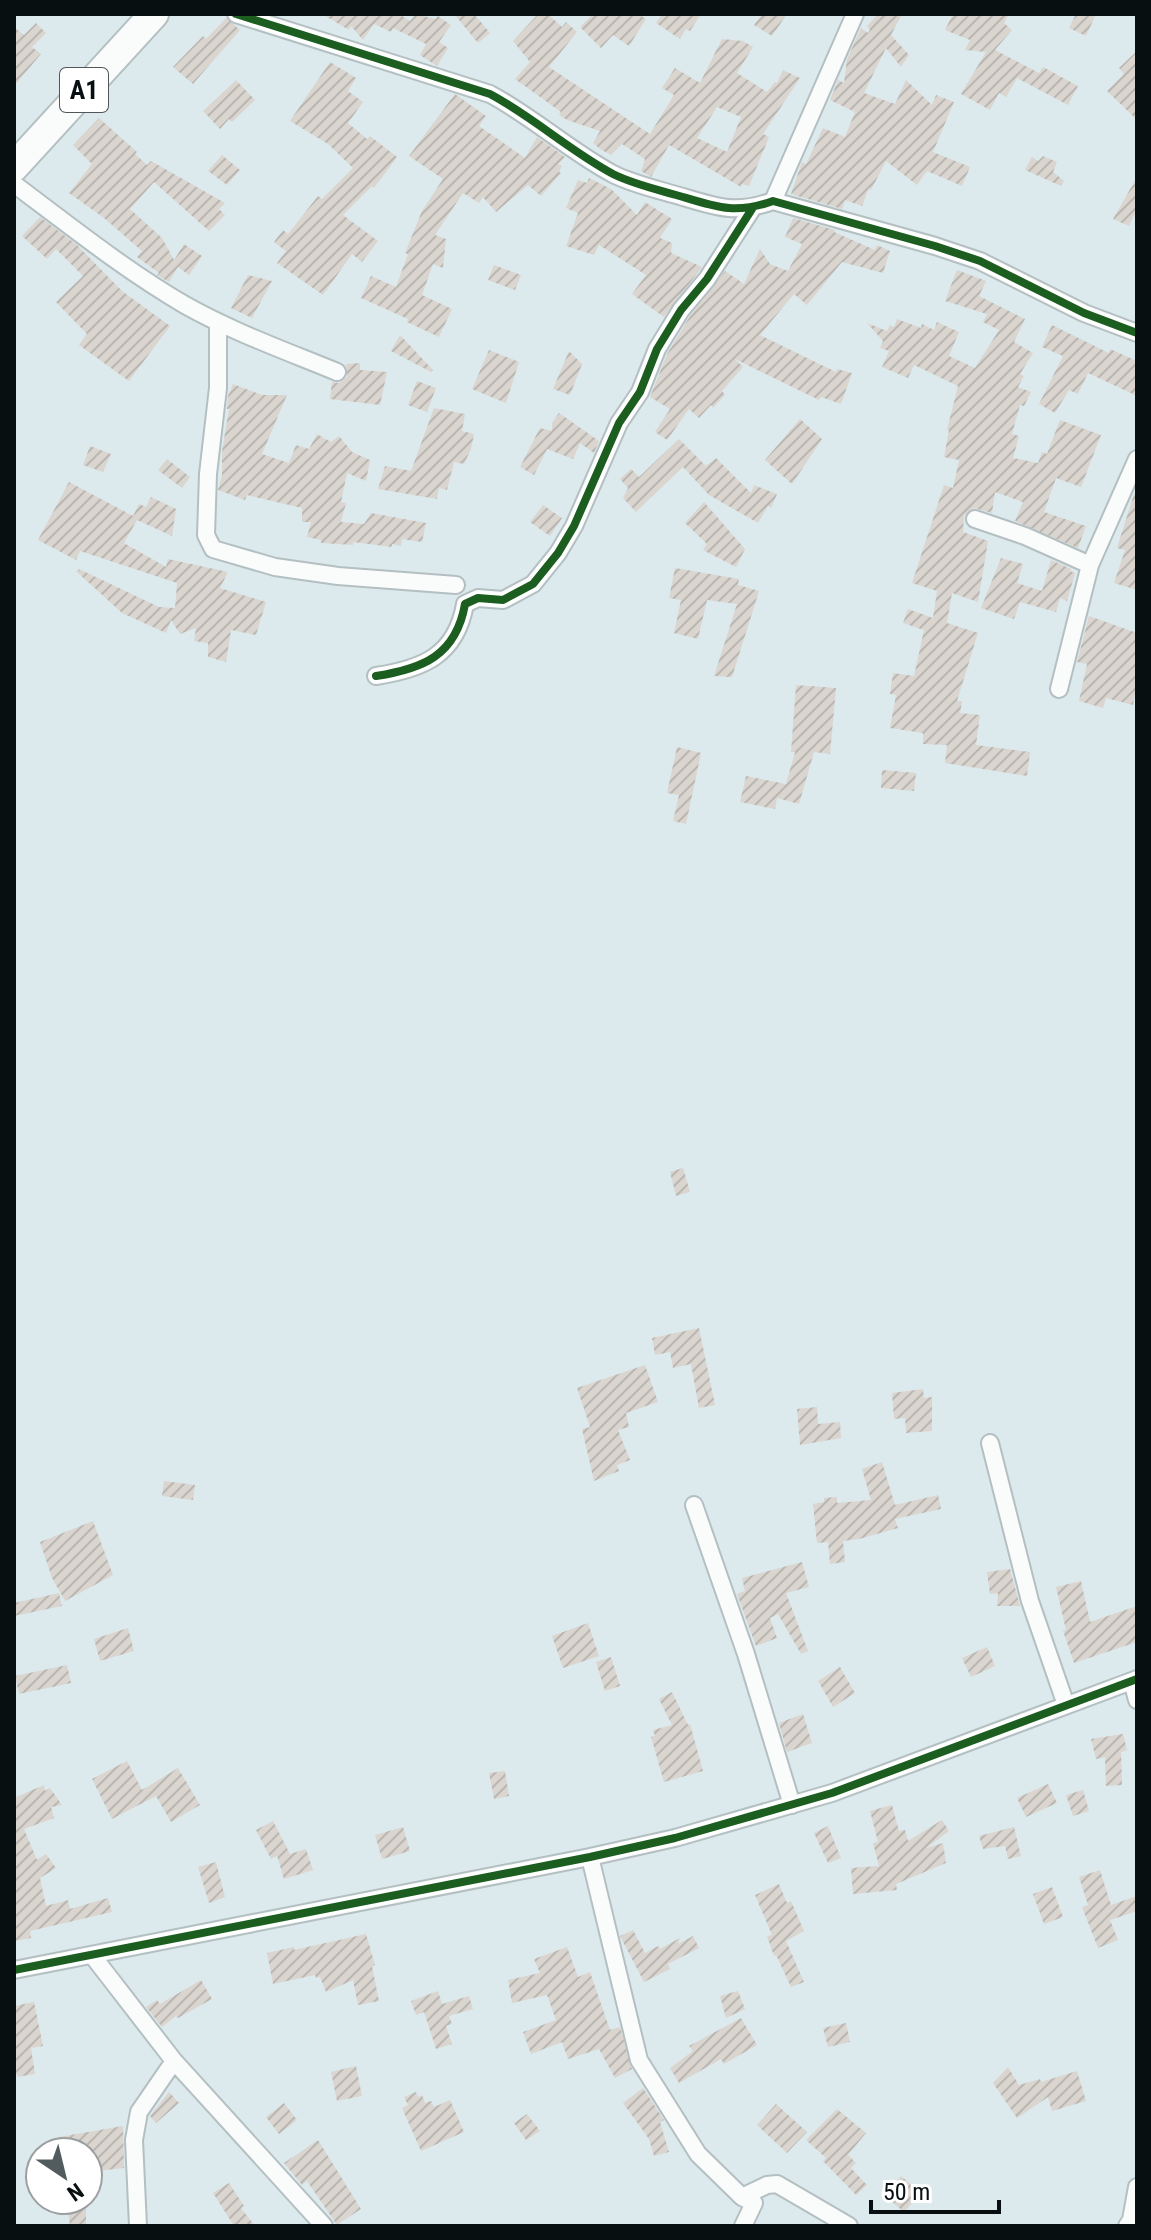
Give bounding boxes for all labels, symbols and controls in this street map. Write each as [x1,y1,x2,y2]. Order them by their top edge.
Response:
road number: A1 [60,68,108,112]
north arrow [24,2136,104,2216]
scale bar [871,2164,999,2214]
text: N [62,2178,88,2206]
text: 50 m [883,2178,930,2206]

